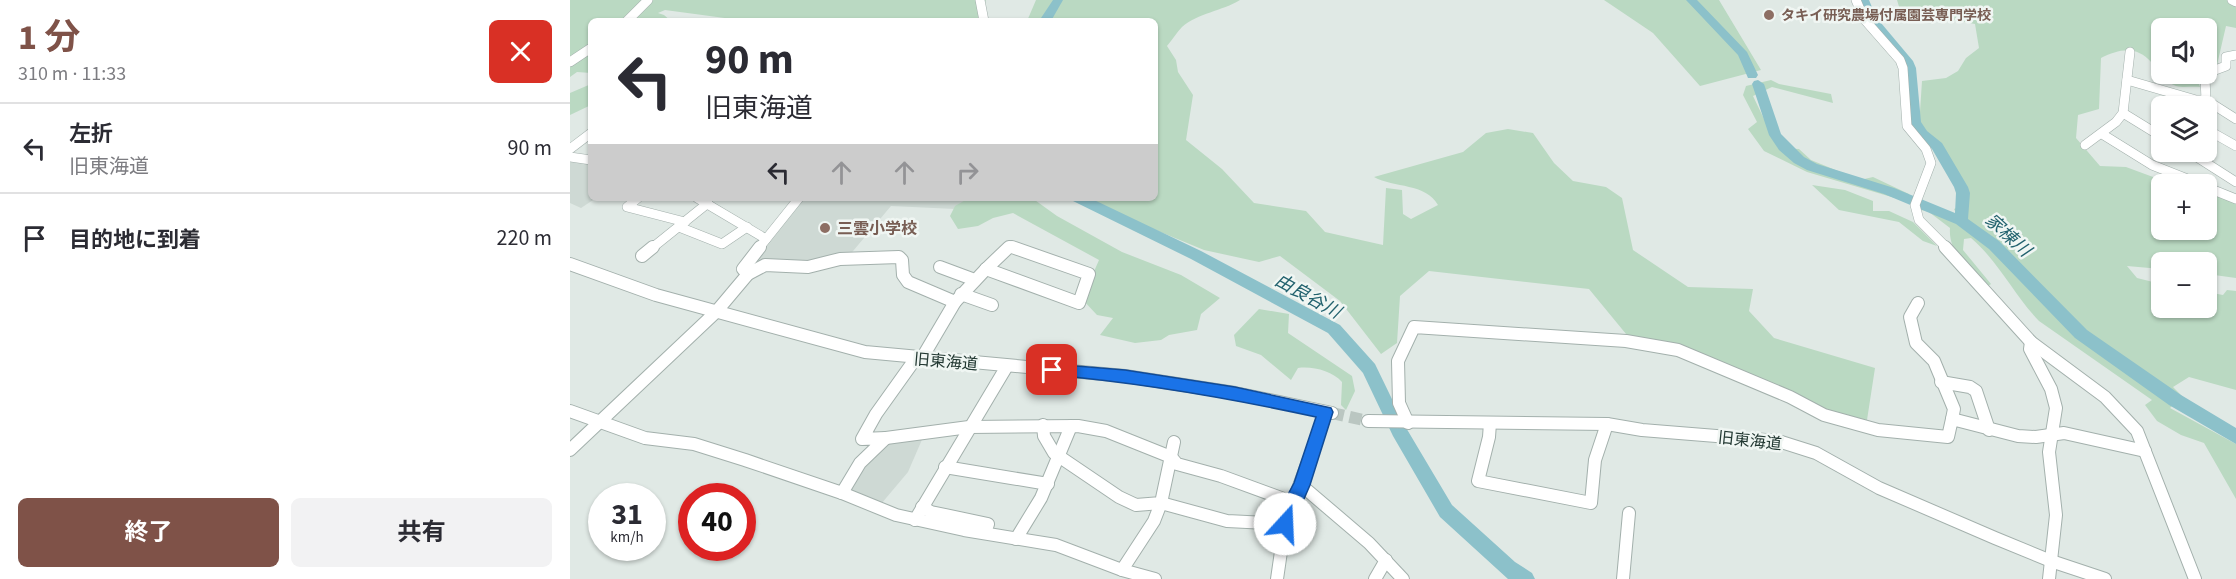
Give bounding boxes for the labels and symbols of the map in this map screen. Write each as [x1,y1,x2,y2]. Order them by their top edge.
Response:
place label: タキイ研究農場付属園芸専門学校 [1781,6,1991,26]
marker: タキイ研究農場付属園芸専門学校 [1762,8,1776,22]
water label: 家棟川 [1979,208,2038,264]
place label: 三雲小学校 [837,218,917,240]
marker: 三雲小学校 [818,221,832,235]
water label: 由良谷川 [1270,268,1347,326]
pin [1026,344,1077,395]
street label: 旧東海道 [913,348,979,376]
street label: 旧東海道 [1717,427,1783,455]
speed limit sign: 40 [678,483,756,561]
position arrow [1253,492,1317,556]

